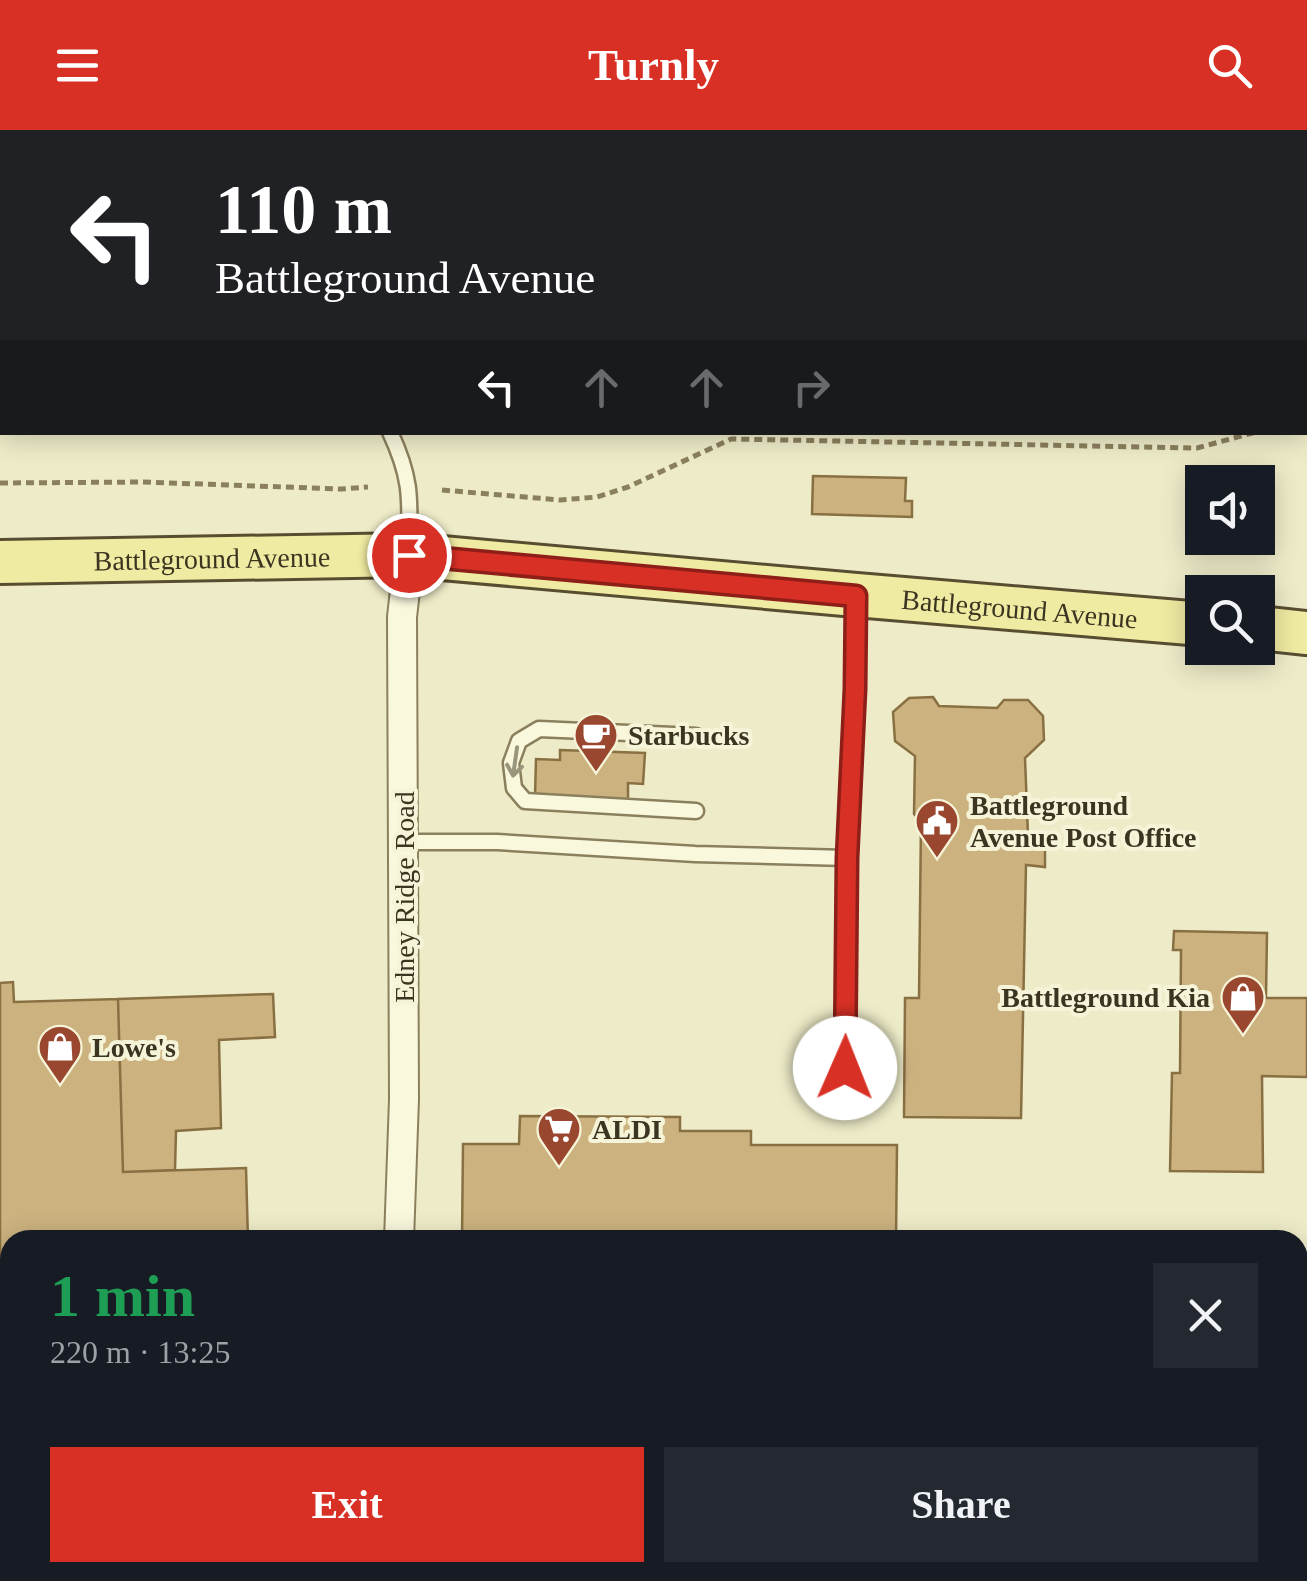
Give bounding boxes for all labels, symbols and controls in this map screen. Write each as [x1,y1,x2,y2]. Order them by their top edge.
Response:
icon: menu [50,38,105,93]
icon: search [1202,38,1257,93]
text: Turnly [588,40,719,90]
icon: left [50,170,180,300]
text: 110 m [215,171,392,248]
text: Battleground Avenue [215,253,595,303]
icon: left [469,360,524,415]
icon: ahead [574,360,629,415]
icon: ahead [679,360,734,415]
icon: right [784,360,839,415]
map controls [1185,465,1275,665]
button: sound [1185,465,1275,555]
pin [367,513,452,598]
icon: arrive [382,528,437,583]
street label: Battleground Avenue [93,541,331,576]
button: search [1185,575,1275,665]
street label: Battleground Avenue [900,583,1139,634]
cafe icon: Starbucks [573,712,619,773]
place label: Starbucks [628,720,749,751]
one-way arrow [506,745,524,778]
place label: Battleground Avenue Post Office [970,790,1197,853]
street label: Edney Ridge Road [389,791,420,1003]
public building icon: Battleground Avenue Post Office [914,798,960,859]
shop icon: Battleground Kia [1220,974,1266,1035]
place label: Battleground Kia [1001,982,1210,1013]
position arrow [793,1016,897,1120]
shop icon: Lowe's [37,1024,83,1085]
place label: Lowe's [92,1032,176,1063]
supermarket icon: ALDI [536,1106,582,1167]
place label: ALDI [592,1114,662,1145]
text: 1 min [50,1263,195,1329]
button: close [1153,1263,1258,1368]
text: 220 m · 13:25 [50,1334,230,1370]
button: Exit [50,1447,644,1562]
button: Share [664,1447,1258,1562]

